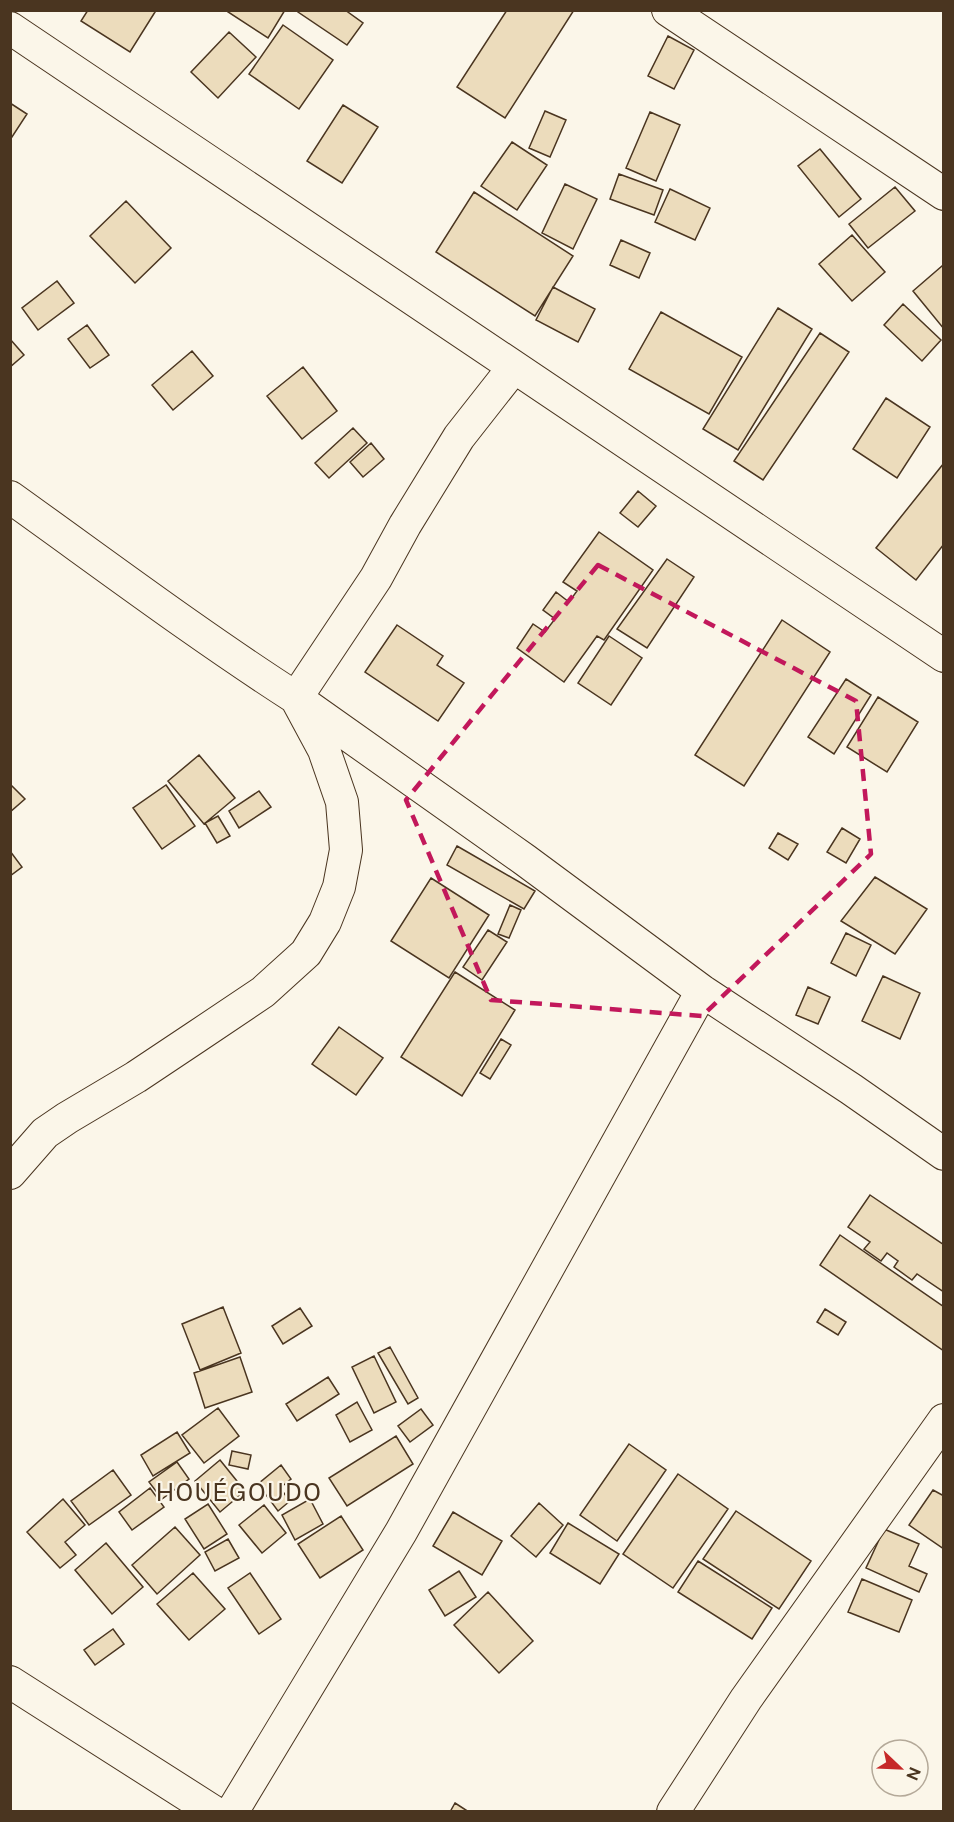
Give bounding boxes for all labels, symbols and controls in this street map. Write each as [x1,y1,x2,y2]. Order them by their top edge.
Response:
district label: HOUÉGOUDO [156,1478,322,1506]
north arrow [870,1738,930,1798]
text: N [902,1764,925,1783]

